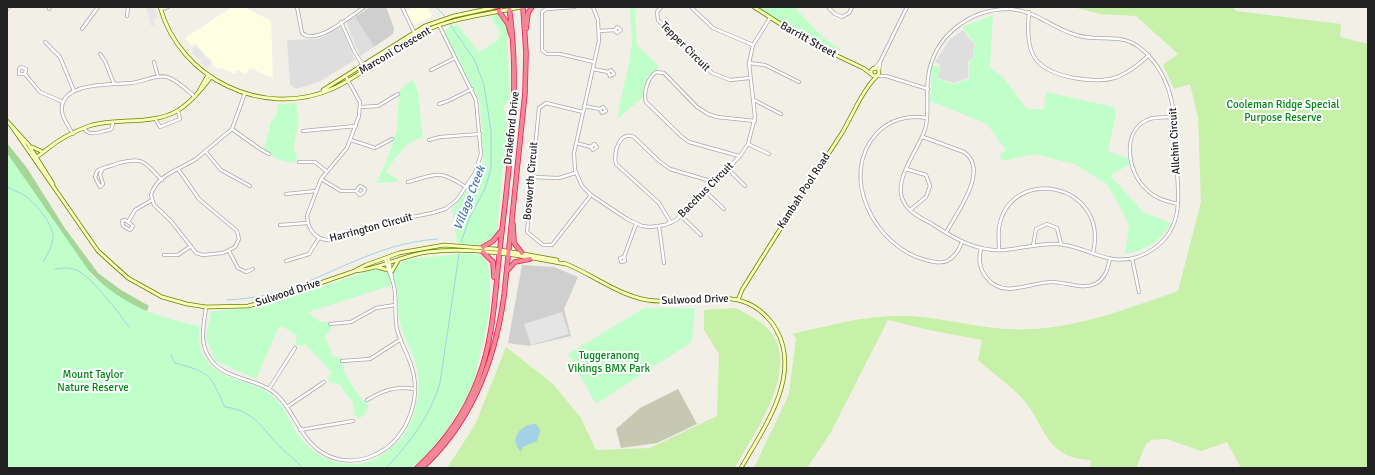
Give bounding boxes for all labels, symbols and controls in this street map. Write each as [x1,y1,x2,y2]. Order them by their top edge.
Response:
street label: Tepper Circuit [657,19,713,75]
street label: Barritt Street [778,19,838,61]
street label: Marconi Crescent [357,24,433,78]
street label: Drakeford Drive [502,91,522,165]
park label: Cooleman Ridge Special Purpose Reserve [1226,98,1340,124]
street label: Allchin Circuit [1167,107,1183,175]
street label: Bosworth Circuit [521,141,541,221]
street label: Kambah Pool Road [775,151,833,231]
street label: Bacchus Circuit [675,159,737,221]
water label: Village Creek [451,164,489,232]
street label: Harrington Circuit [328,211,414,245]
street label: Sulwood Drive [254,276,322,310]
street label: Sulwood Drive [661,292,729,308]
park label: Tuggeranong Vikings BMX Park [568,349,650,375]
park label: Mount Taylor Nature Reserve [57,368,129,394]

